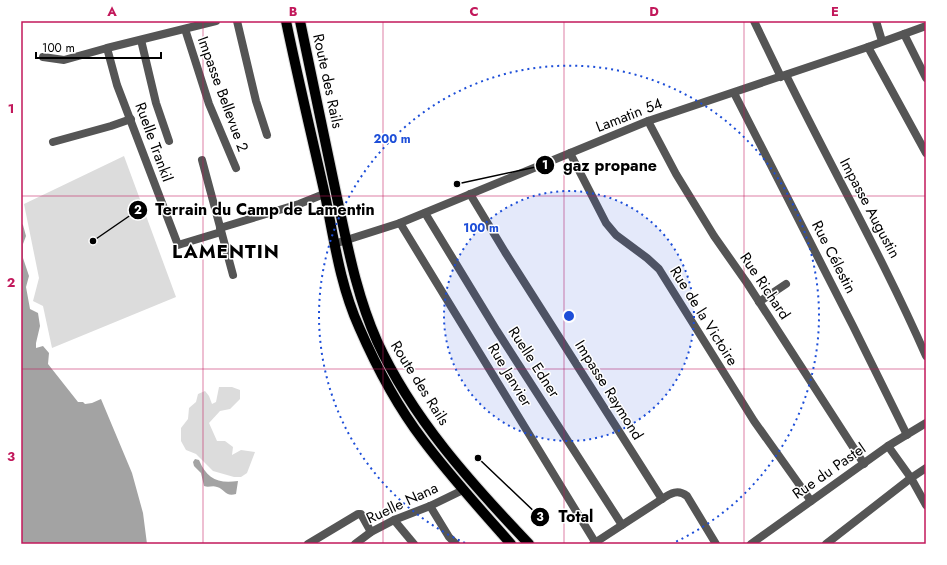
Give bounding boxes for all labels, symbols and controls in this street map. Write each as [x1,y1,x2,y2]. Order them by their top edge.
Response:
text: A [106,2,117,21]
text: B [289,2,298,21]
text: C [469,2,479,21]
text: D [649,2,659,21]
text: E [831,2,839,21]
street label: Route des Rails [307,32,349,130]
street label: Impasse Bellevue 2 [192,33,254,155]
scale bar [36,34,161,60]
text: 100 m [42,39,75,57]
street label: Lamatin 54 [592,92,666,138]
text: 1 [8,99,14,118]
street label: Ruelle Trankil [129,99,179,185]
text: 200 m [373,130,411,148]
callout: gaz propane [535,151,665,179]
text: gaz propane [563,154,657,177]
street label: Impasse Augustin [834,154,906,262]
text: 1 [542,156,548,174]
callout: Terrain du Camp de Lamentin [128,196,383,224]
text: Terrain du Camp de Lamentin [155,198,375,221]
text: 2 [134,201,142,219]
street label: Rue Célestin [806,217,862,297]
text: 100 m [463,219,499,237]
district label: LAMENTIN [172,238,280,265]
street label: Rue Richard [734,248,796,324]
street label: Rue de la Victoire [665,262,744,370]
text: 2 [7,273,15,292]
centre of rings [562,309,576,323]
street label: Ruelle Edner [503,322,566,403]
street label: Route des Rails [385,336,455,430]
street label: Impasse Raymond [569,336,649,444]
street label: Rue Janvier [482,339,538,412]
street label: Rue du Pastel [788,438,870,504]
text: 3 [7,447,15,466]
street label: Ruelle Nana [362,477,442,529]
callout: Total [530,503,601,531]
text: Total [559,505,593,528]
text: 3 [536,508,544,526]

